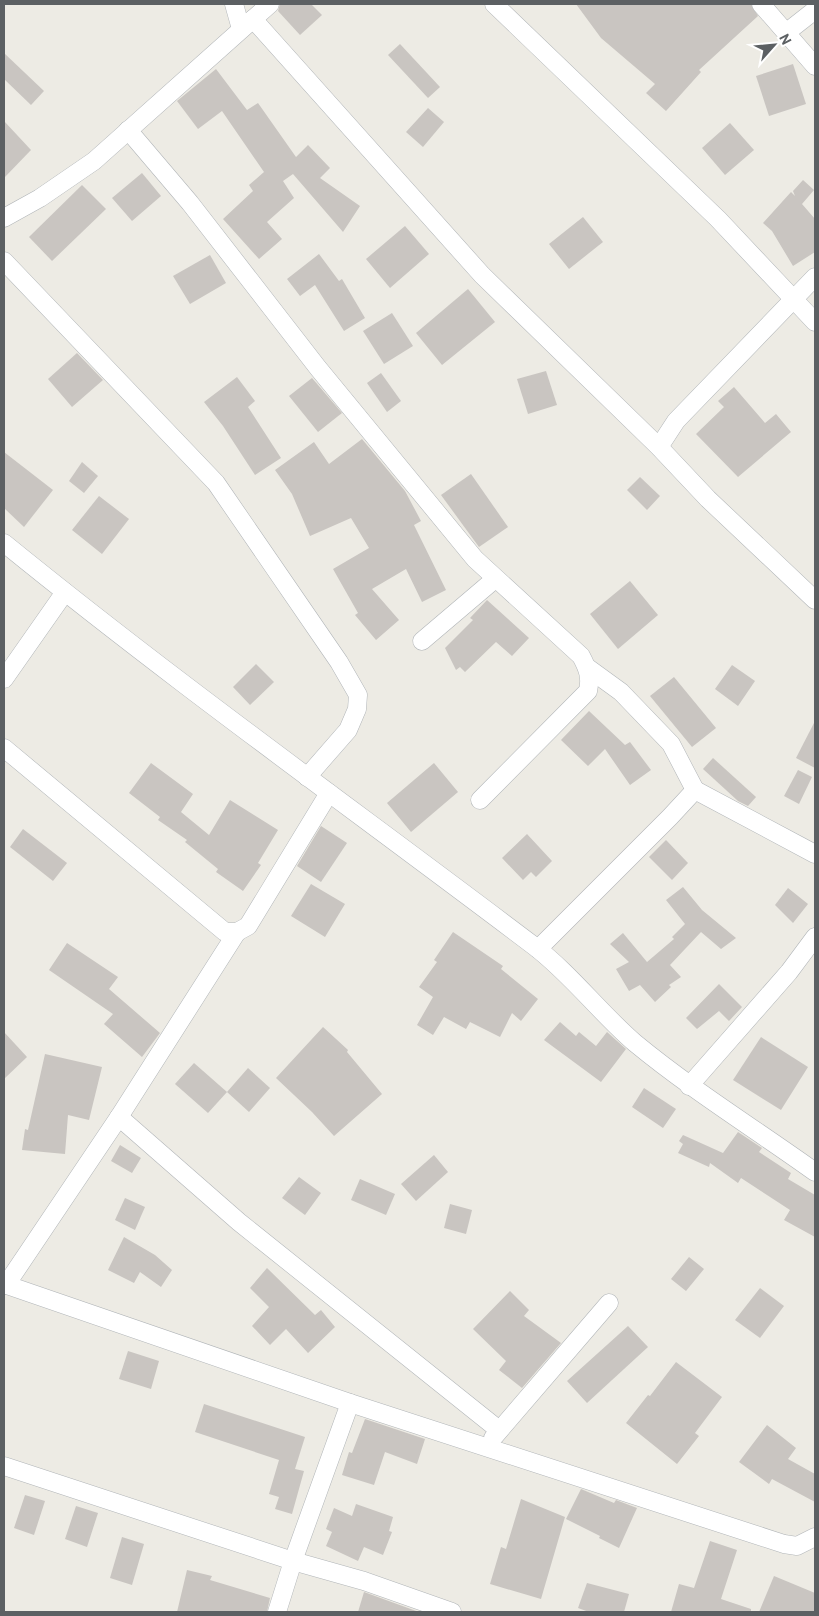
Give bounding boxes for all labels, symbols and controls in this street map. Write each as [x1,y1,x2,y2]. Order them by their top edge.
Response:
north arrow [749,20,799,70]
text: N [774,31,794,48]

